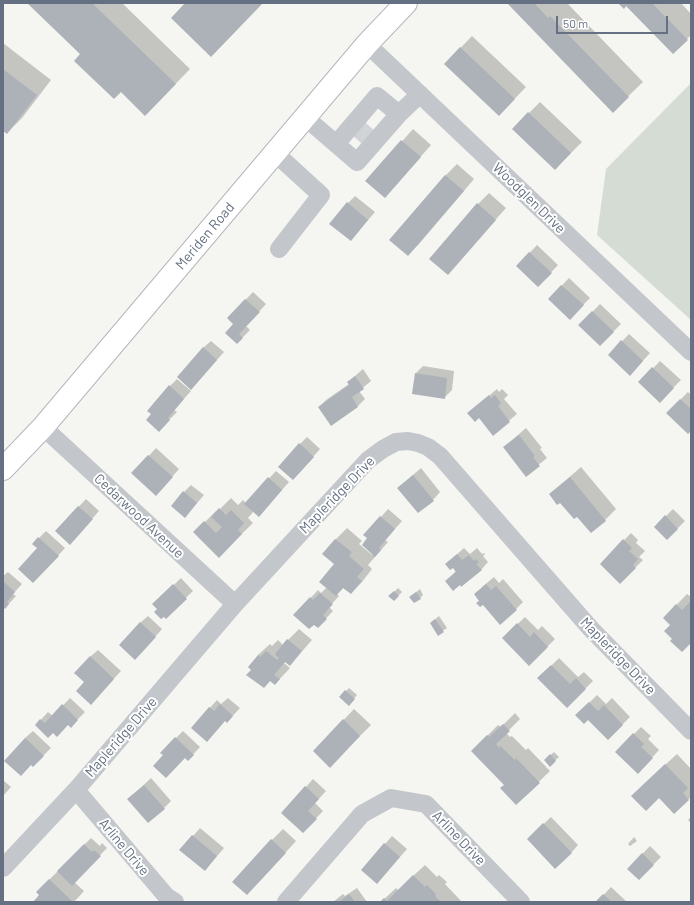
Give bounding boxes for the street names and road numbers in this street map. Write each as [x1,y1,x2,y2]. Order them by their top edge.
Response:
street label: Woodglen Drive [489,159,569,237]
street label: Meriden Road [172,199,238,273]
street label: Mapleridge Drive [296,453,378,537]
street label: Cedarwood Avenue [91,470,187,562]
street label: Mapleridge Drive [577,614,659,698]
street label: Mapleridge Drive [82,693,160,781]
street label: Arline Drive [429,807,489,869]
street label: Arline Drive [95,815,153,879]

